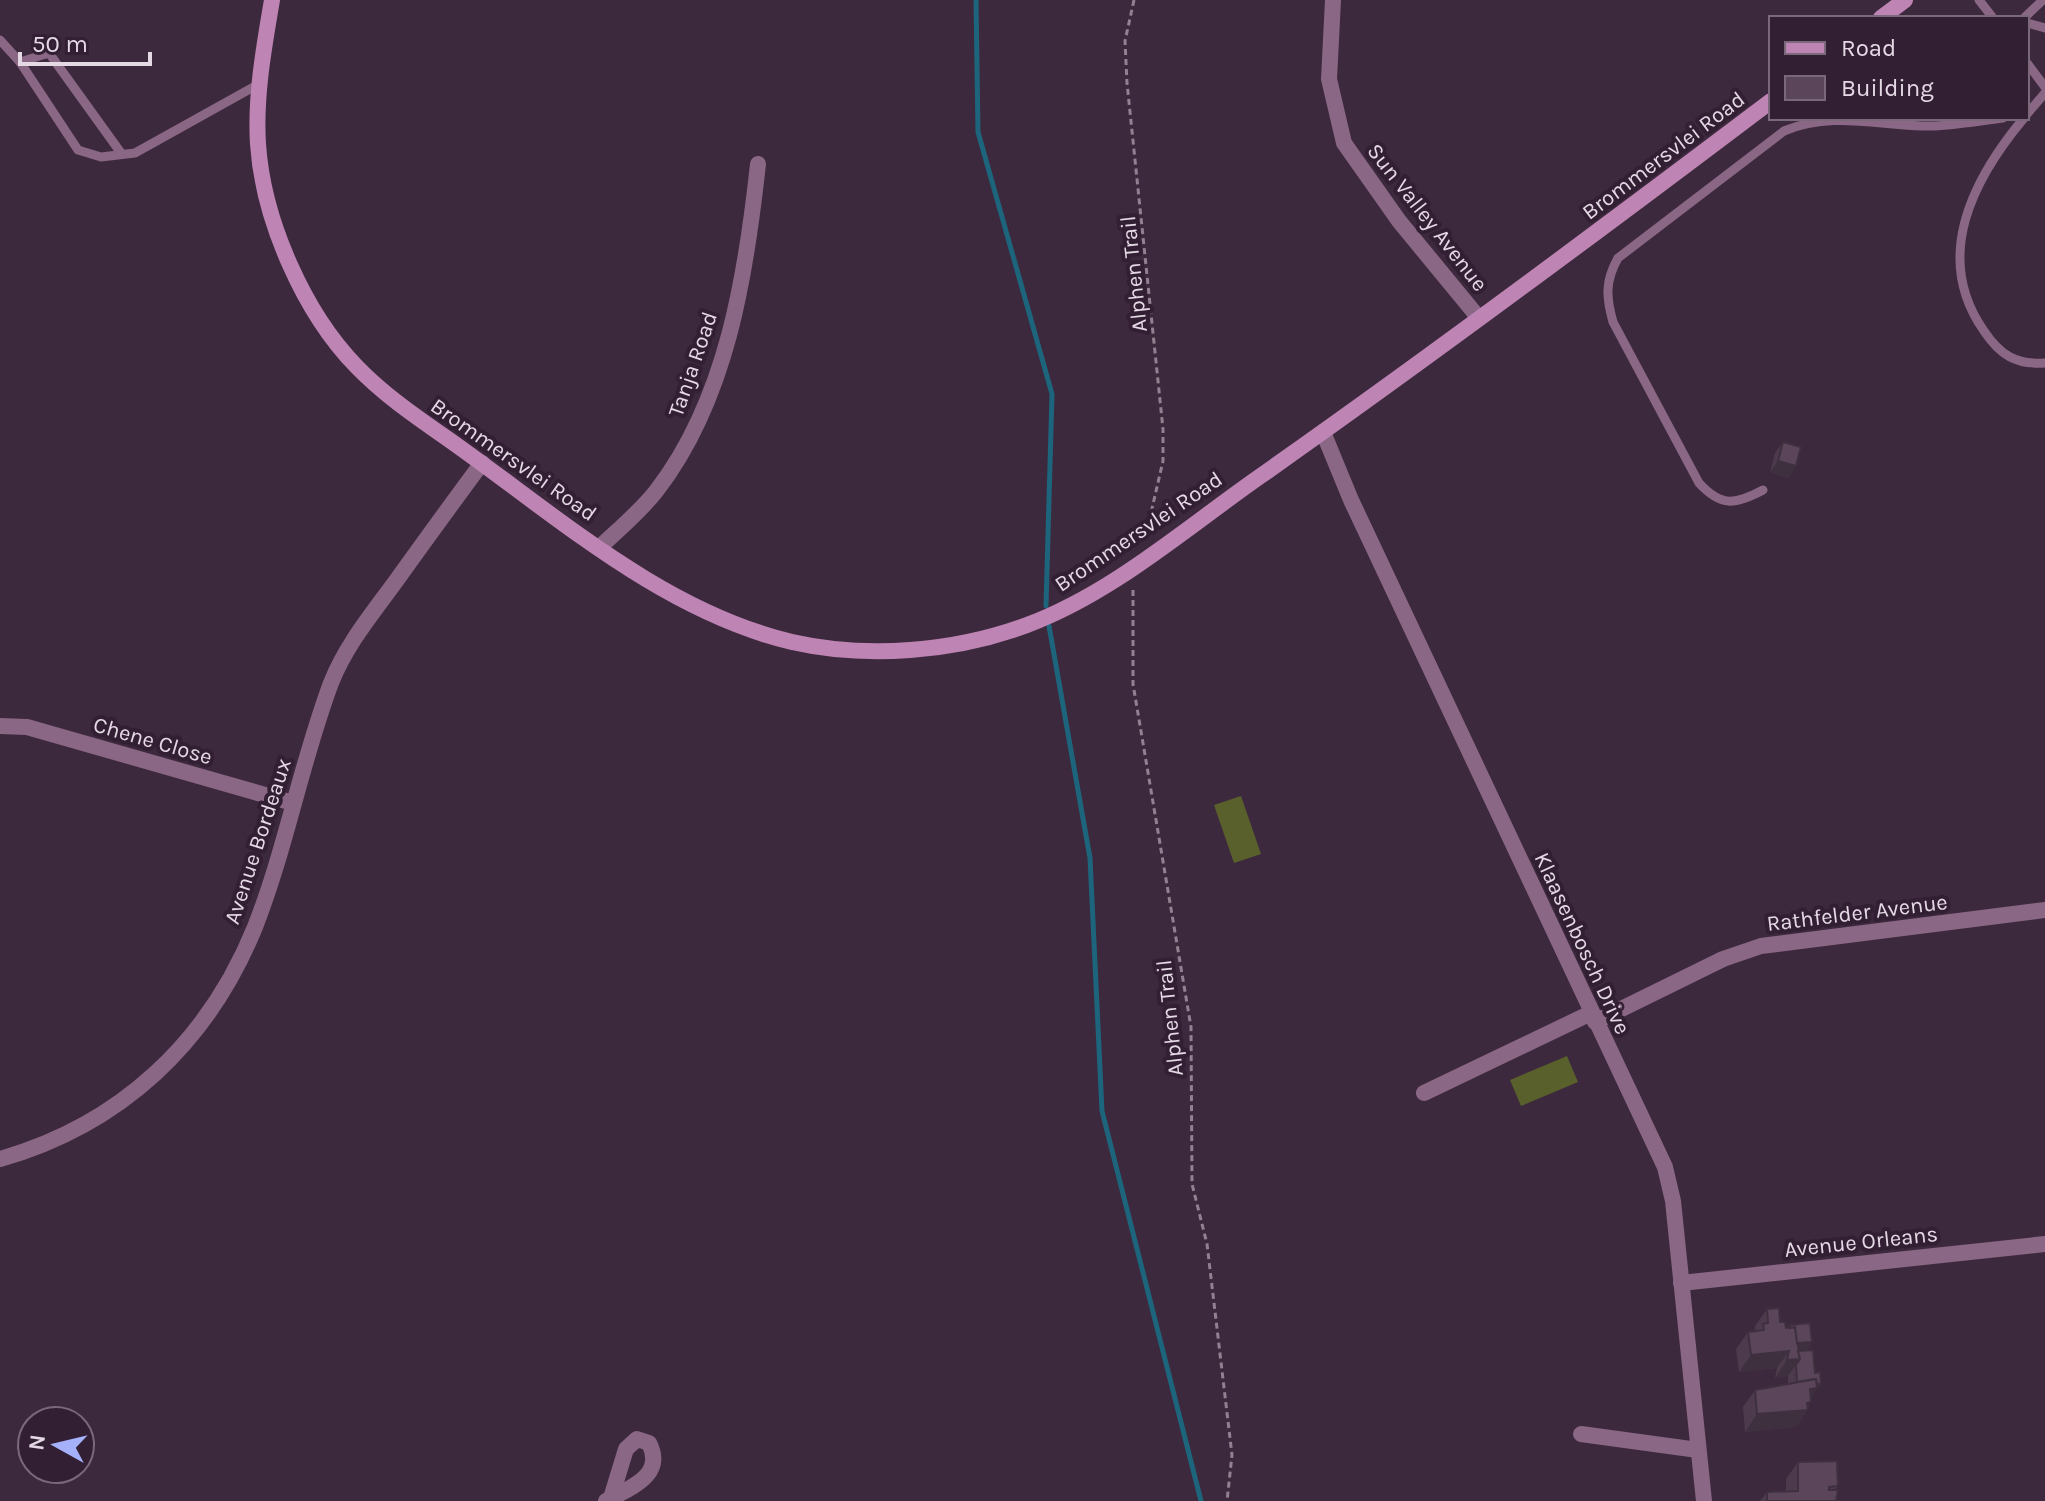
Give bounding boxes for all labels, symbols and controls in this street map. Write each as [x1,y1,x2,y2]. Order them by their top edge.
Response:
scale bar [20,16,150,66]
legend [1769,16,2029,120]
text: 50 m [32,30,88,58]
text: Road [1841,34,1896,62]
text: Building [1841,74,1934,102]
street label: Brommersvlei Road [1577,86,1750,225]
street label: Sun Valley Avenue [1361,139,1493,297]
street label: Alphen Trail [1115,214,1153,333]
street label: Tanja Road [663,308,723,420]
street label: Brommersvlei Road [425,393,601,527]
street label: Brommersvlei Road [1050,466,1227,598]
street label: Chene Close [90,712,215,770]
street label: Avenue Bordeaux [219,755,297,927]
street label: Klaasenbosch Drive [1529,848,1636,1039]
street label: Rathfelder Avenue [1765,889,1949,937]
street label: Alphen Trail [1151,958,1189,1077]
street label: Avenue Orleans [1783,1221,1939,1263]
north arrow [16,1405,96,1485]
text: N [23,1433,51,1452]

